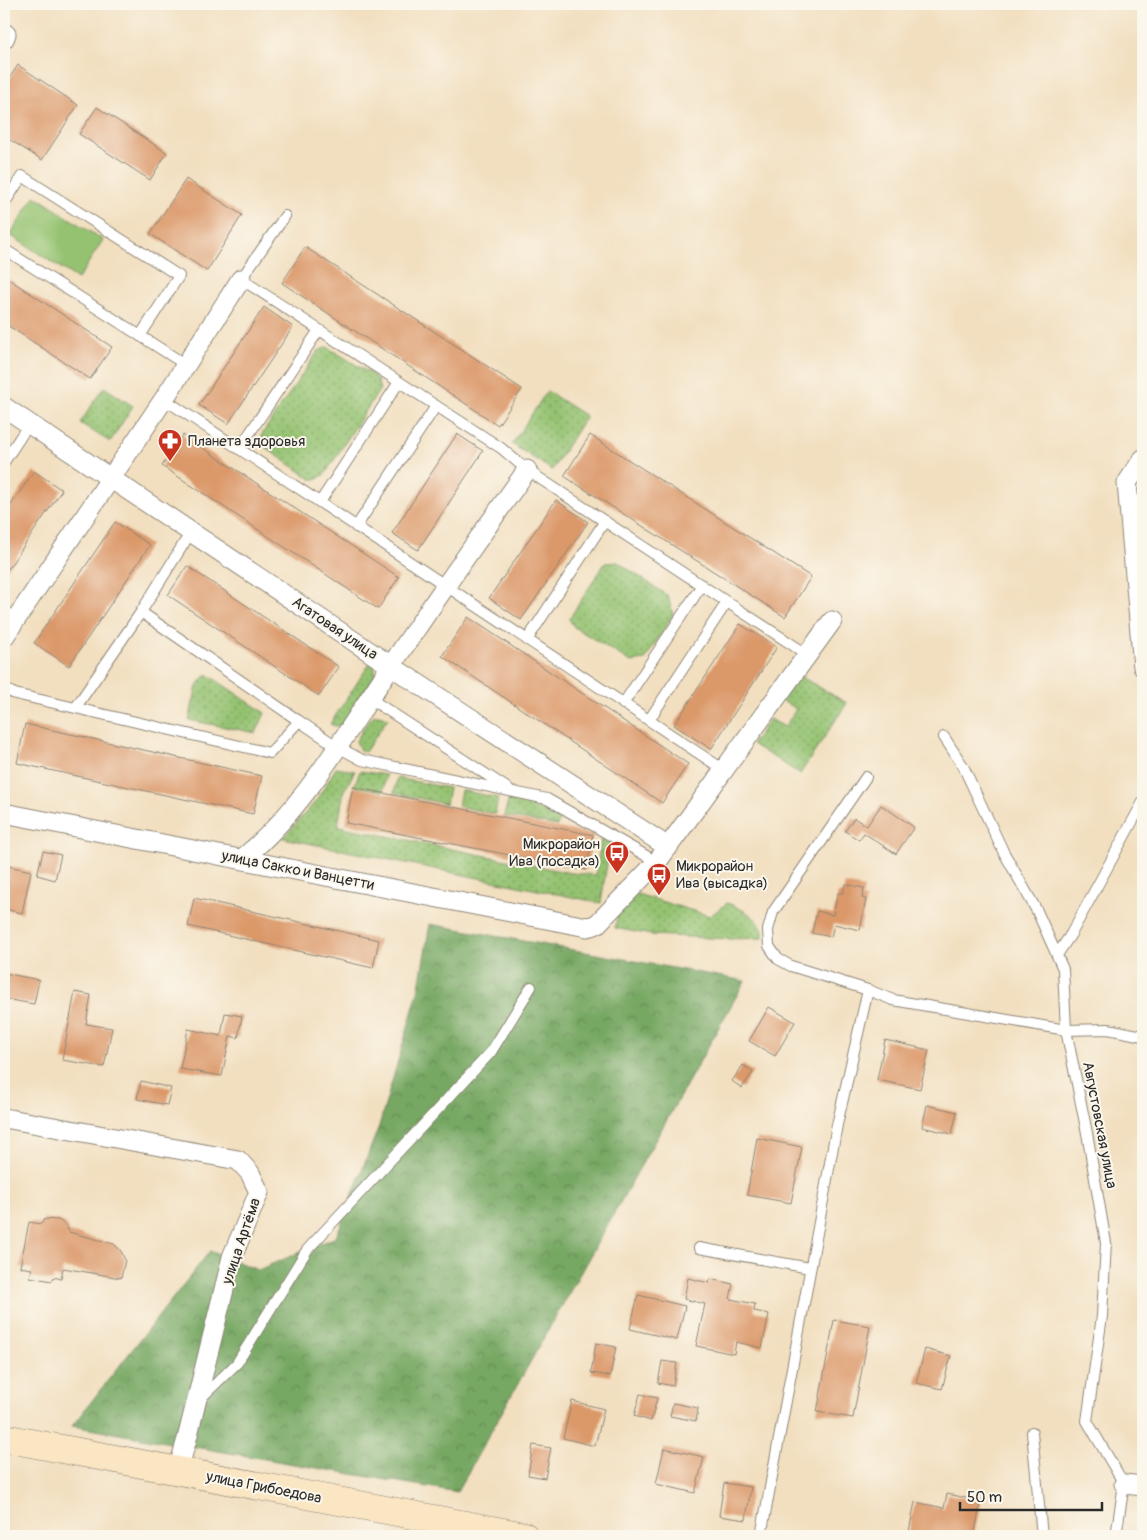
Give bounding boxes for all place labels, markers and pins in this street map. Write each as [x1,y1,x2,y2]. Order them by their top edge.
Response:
pharmacy icon: Планета здоровья [157,428,183,462]
place label: Планета здоровья [188,432,305,451]
place label: Микрорайон Ива (посадка) [509,835,600,871]
bus stop icon: Микрорайон Ива (посадка) [604,840,630,874]
place label: Микрорайон Ива (высадка) [676,857,768,893]
bus stop icon: Микрорайон Ива (высадка) [646,862,672,896]

